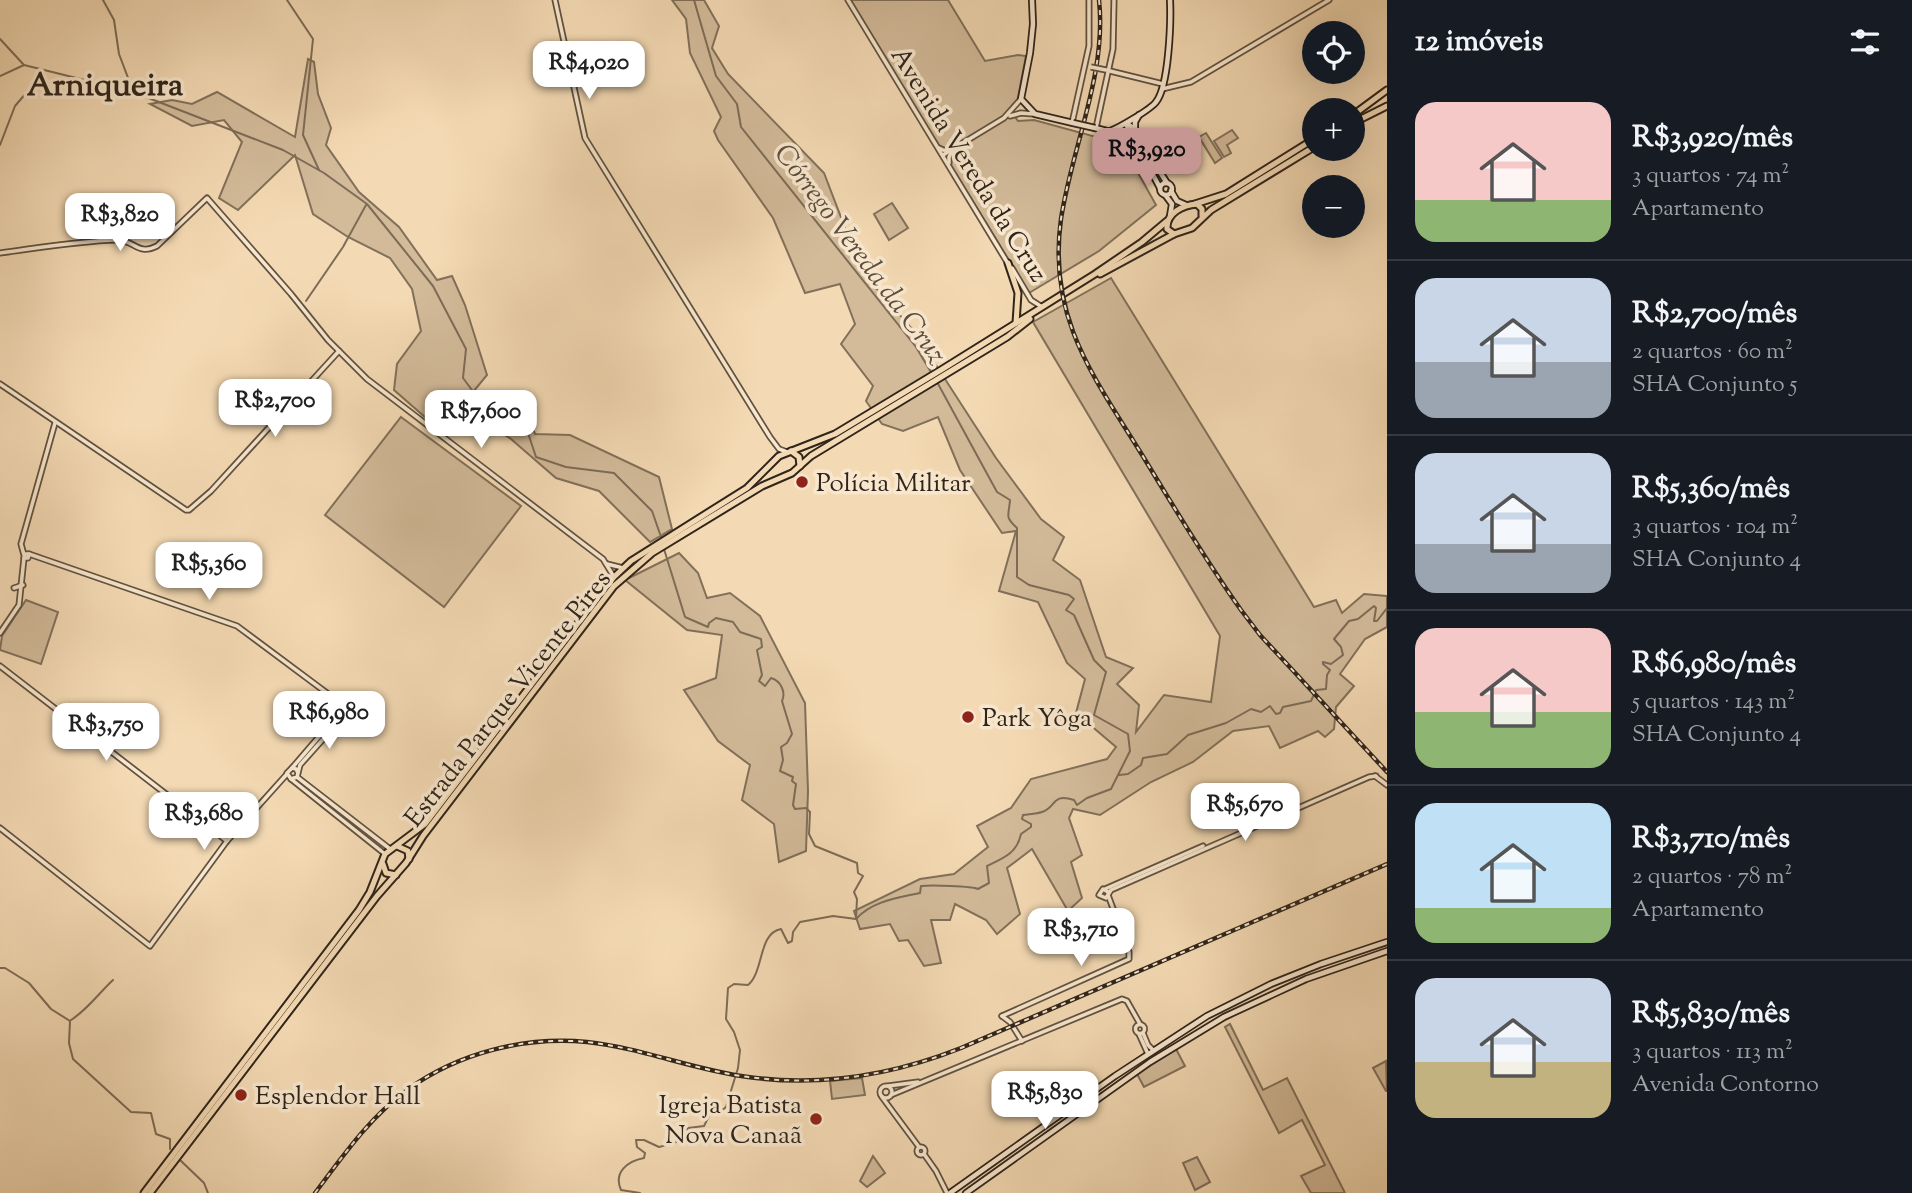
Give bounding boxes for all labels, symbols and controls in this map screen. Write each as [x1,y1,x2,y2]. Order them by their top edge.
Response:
map controls [1302,21,1365,238]
button: locate [1302,21,1365,84]
text: 12 imóveis [1415,21,1543,64]
icon: filters [1846,23,1884,61]
street label: Avenida Vereda da Cruz [880,40,1056,290]
pin: R$4,020 [524,42,654,101]
text: R$4,020 [549,47,629,80]
district label: Arniqueira [27,63,184,111]
button: + [1302,98,1365,161]
text: R$3,920/mês [1632,117,1793,160]
pin: R$3,920 [1082,128,1212,188]
icon: home [1471,130,1555,214]
text: R$3,920 [1108,134,1186,167]
water label: Córrego Vereda da Cruz [763,136,956,373]
text: 3 quartos · 74 m² [1632,160,1789,193]
button: − [1302,175,1365,238]
text: Apartamento [1632,193,1764,226]
pin: R$3,820 [55,194,185,253]
text: R$3,820 [81,199,159,232]
text: R$2,700/mês [1632,293,1797,336]
icon: home [1471,306,1555,390]
text: 2 quartos · 60 m² [1632,336,1793,369]
text: SHA Conjunto 5 [1632,369,1797,402]
pin: R$2,700 [210,380,340,439]
text: R$2,700 [235,385,315,418]
pin: R$7,600 [416,391,546,450]
text: R$7,600 [441,396,521,429]
place label: Polícia Militar [816,466,971,503]
text: R$5,360/mês [1632,468,1790,511]
marker: Polícia Militar [794,474,810,490]
icon: home [1471,481,1555,565]
text: 3 quartos · 104 m² [1632,511,1798,544]
pin: R$5,360 [144,542,274,602]
text: SHA Conjunto 4 [1632,544,1801,577]
text: R$5,360 [171,548,247,581]
street label: Estrada Parque Vicente Pires [397,563,621,836]
text: R$6,980/mês [1632,643,1796,686]
icon: home [1471,656,1555,740]
text: 5 quartos · 143 m² [1632,686,1795,719]
pin: R$6,980 [264,692,394,751]
text: R$6,980 [289,697,369,730]
place label: Park Yôga [982,701,1092,738]
pin: R$3,750 [41,704,171,763]
text: R$3,750 [68,709,144,742]
marker: Park Yôga [960,709,976,725]
text: SHA Conjunto 4 [1632,719,1801,752]
pin: R$5,670 [1180,784,1310,843]
text: R$5,670 [1207,789,1283,822]
pin: R$3,680 [139,792,269,852]
text: R$3,680 [165,798,243,831]
text: R$3,710/mês [1632,818,1790,861]
icon: home [1471,831,1555,915]
text: 2 quartos · 78 m² [1632,861,1792,894]
text: Apartamento [1632,894,1764,927]
pin: R$3,710 [1016,908,1146,968]
text: R$3,710 [1043,914,1119,947]
text: R$5,830/mês [1632,993,1790,1036]
icon: home [1471,1006,1555,1090]
text: 3 quartos · 113 m² [1632,1036,1793,1069]
text: Avenida Contorno [1632,1069,1819,1102]
pin: R$5,830 [980,1072,1110,1131]
text: R$5,830 [1007,1077,1083,1110]
place label: Esplendor Hall [255,1079,420,1116]
marker: Esplendor Hall [233,1087,249,1103]
place label: Igreja Batista Nova Canaã [659,1088,802,1155]
marker: Igreja Batista Nova Canaã [808,1111,824,1127]

